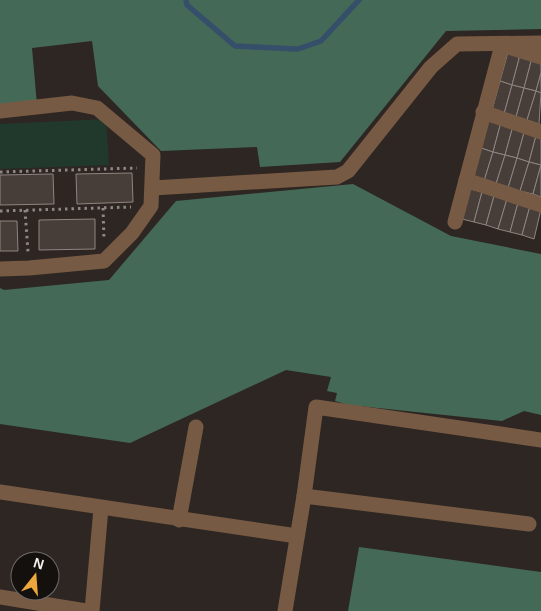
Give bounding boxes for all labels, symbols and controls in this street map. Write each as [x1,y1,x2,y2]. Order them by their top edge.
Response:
north arrow [10,551,60,601]
text: N [32,554,46,573]

